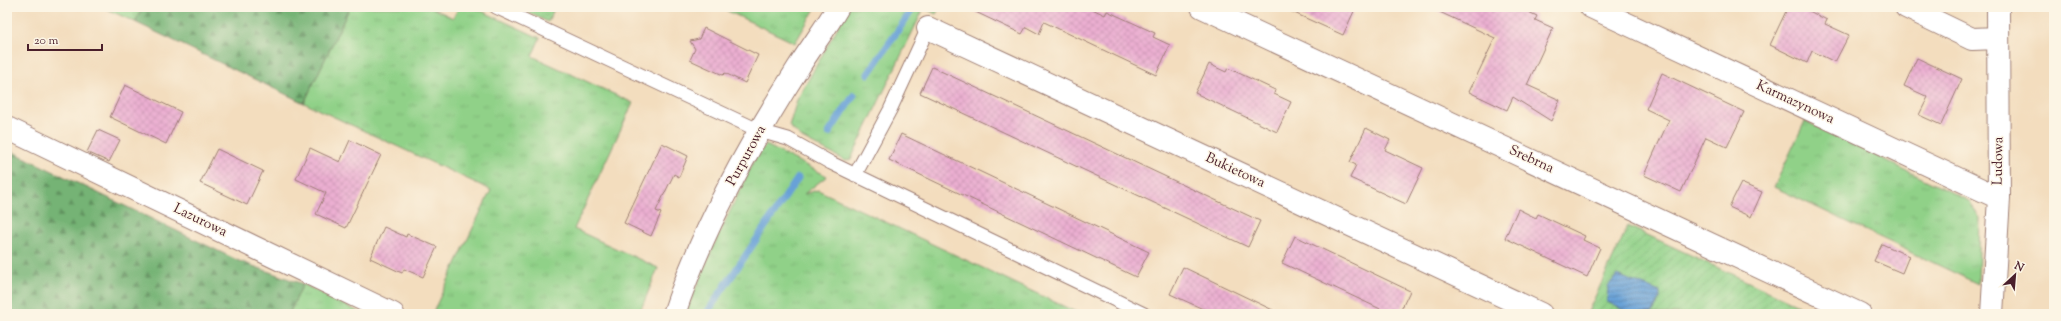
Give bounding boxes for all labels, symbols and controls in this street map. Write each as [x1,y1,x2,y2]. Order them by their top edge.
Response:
scale bar [28,26,102,52]
text: 20 m [34,32,59,50]
street label: Karmazynowa [1753,76,1838,130]
street label: Purpurowa [722,122,772,190]
street label: Ludowa [1989,136,2009,185]
street label: Srebrna [1505,141,1557,179]
street label: Bukietowa [1202,148,1269,194]
street label: Lazurowa [170,199,231,243]
north arrow [1995,255,2035,295]
text: N [2011,257,2027,276]

